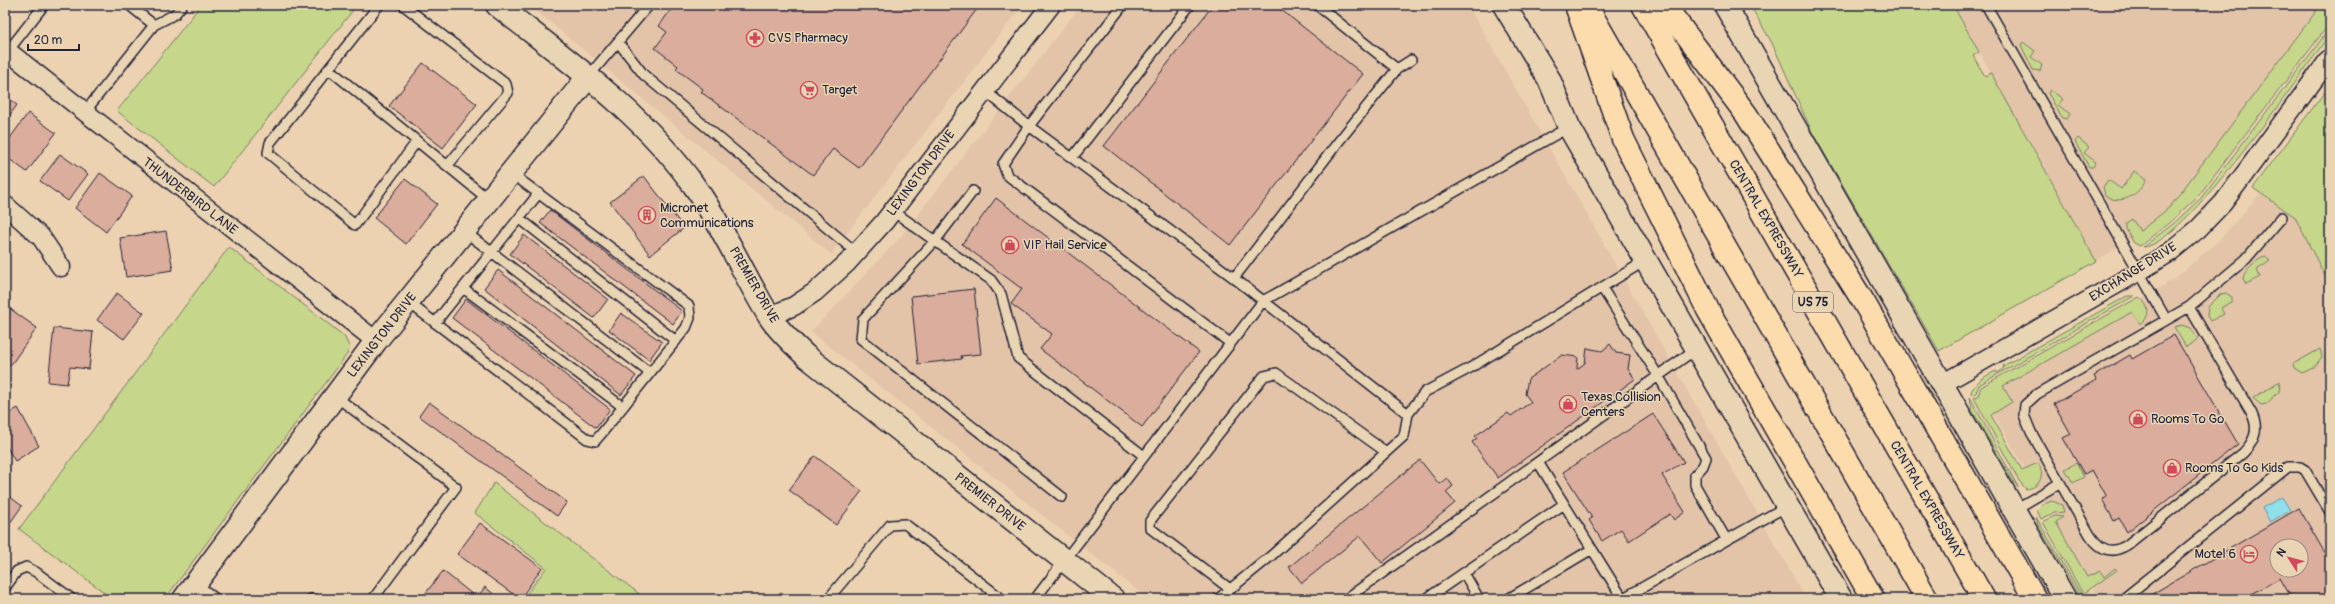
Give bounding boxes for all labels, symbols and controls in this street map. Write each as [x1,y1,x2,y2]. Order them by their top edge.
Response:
scale bar [28,26,79,52]
pharmacy icon: CVS Pharmacy [745,28,765,48]
place label: CVS Pharmacy [768,30,848,46]
text: 20 m [34,33,63,48]
supermarket icon: Target [799,80,819,100]
place label: Target [822,82,858,98]
street label: LEXINGTON DRIVE [883,127,959,219]
street label: THUNDERBIRD LANE [139,154,241,238]
street label: CENTRAL EXPRESSWAY [1726,157,1807,282]
place label: Micronet Communications [660,200,754,231]
building icon: Micronet Communications [637,205,657,225]
shop icon: VIP Hail Service [1000,235,1020,255]
place label: VIP Hail Service [1023,237,1107,253]
street label: EXCHANGE DRIVE [2086,239,2180,305]
street label: PREMIER DRIVE [726,244,782,326]
street label: LEXINGTON DRIVE [344,289,420,381]
road number: US 75 [1793,292,1833,312]
place label: Texas Collision Centers [1581,389,1661,420]
shop icon: Texas Collision Centers [1558,394,1578,414]
shop icon: Rooms To Go [2128,409,2148,429]
place label: Rooms To Go [2151,411,2224,427]
street label: CENTRAL EXPRESSWAY [1887,438,1968,563]
shop icon: Rooms To Go Kids [2162,458,2182,478]
place label: Rooms To Go Kids [2185,460,2283,476]
street label: PREMIER DRIVE [951,469,1029,535]
north arrow [2269,538,2309,578]
hotel icon: Motel 6 [2239,544,2259,564]
text: N [2274,545,2289,559]
place label: Motel 6 [2195,546,2236,562]

